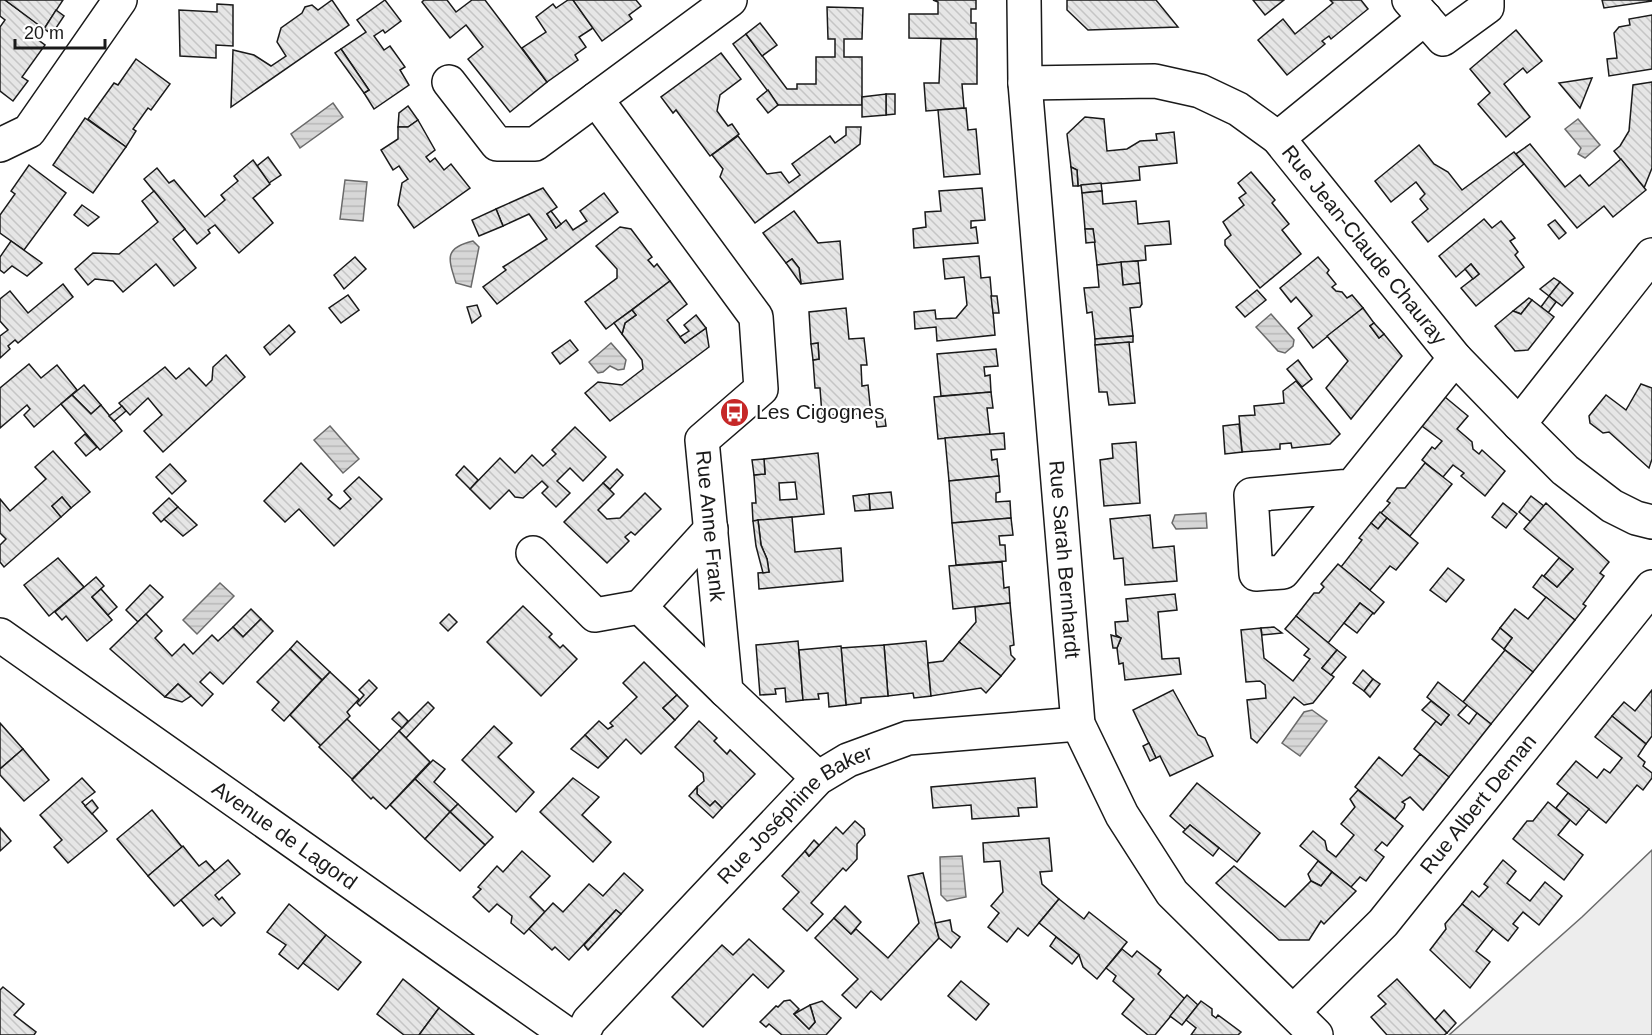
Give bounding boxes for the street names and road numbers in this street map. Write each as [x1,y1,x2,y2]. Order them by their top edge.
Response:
street label: Rue Jean-Claude Chauray [1278,141,1452,349]
street label: Rue Anne Frank [692,449,729,603]
street label: Rue Sarah Bernhardt [1045,459,1085,659]
street label: Rue Albert Deman [1415,729,1541,878]
street label: Rue Joséphine Baker [713,740,875,888]
street label: Avenue de Lagord [208,776,362,894]

